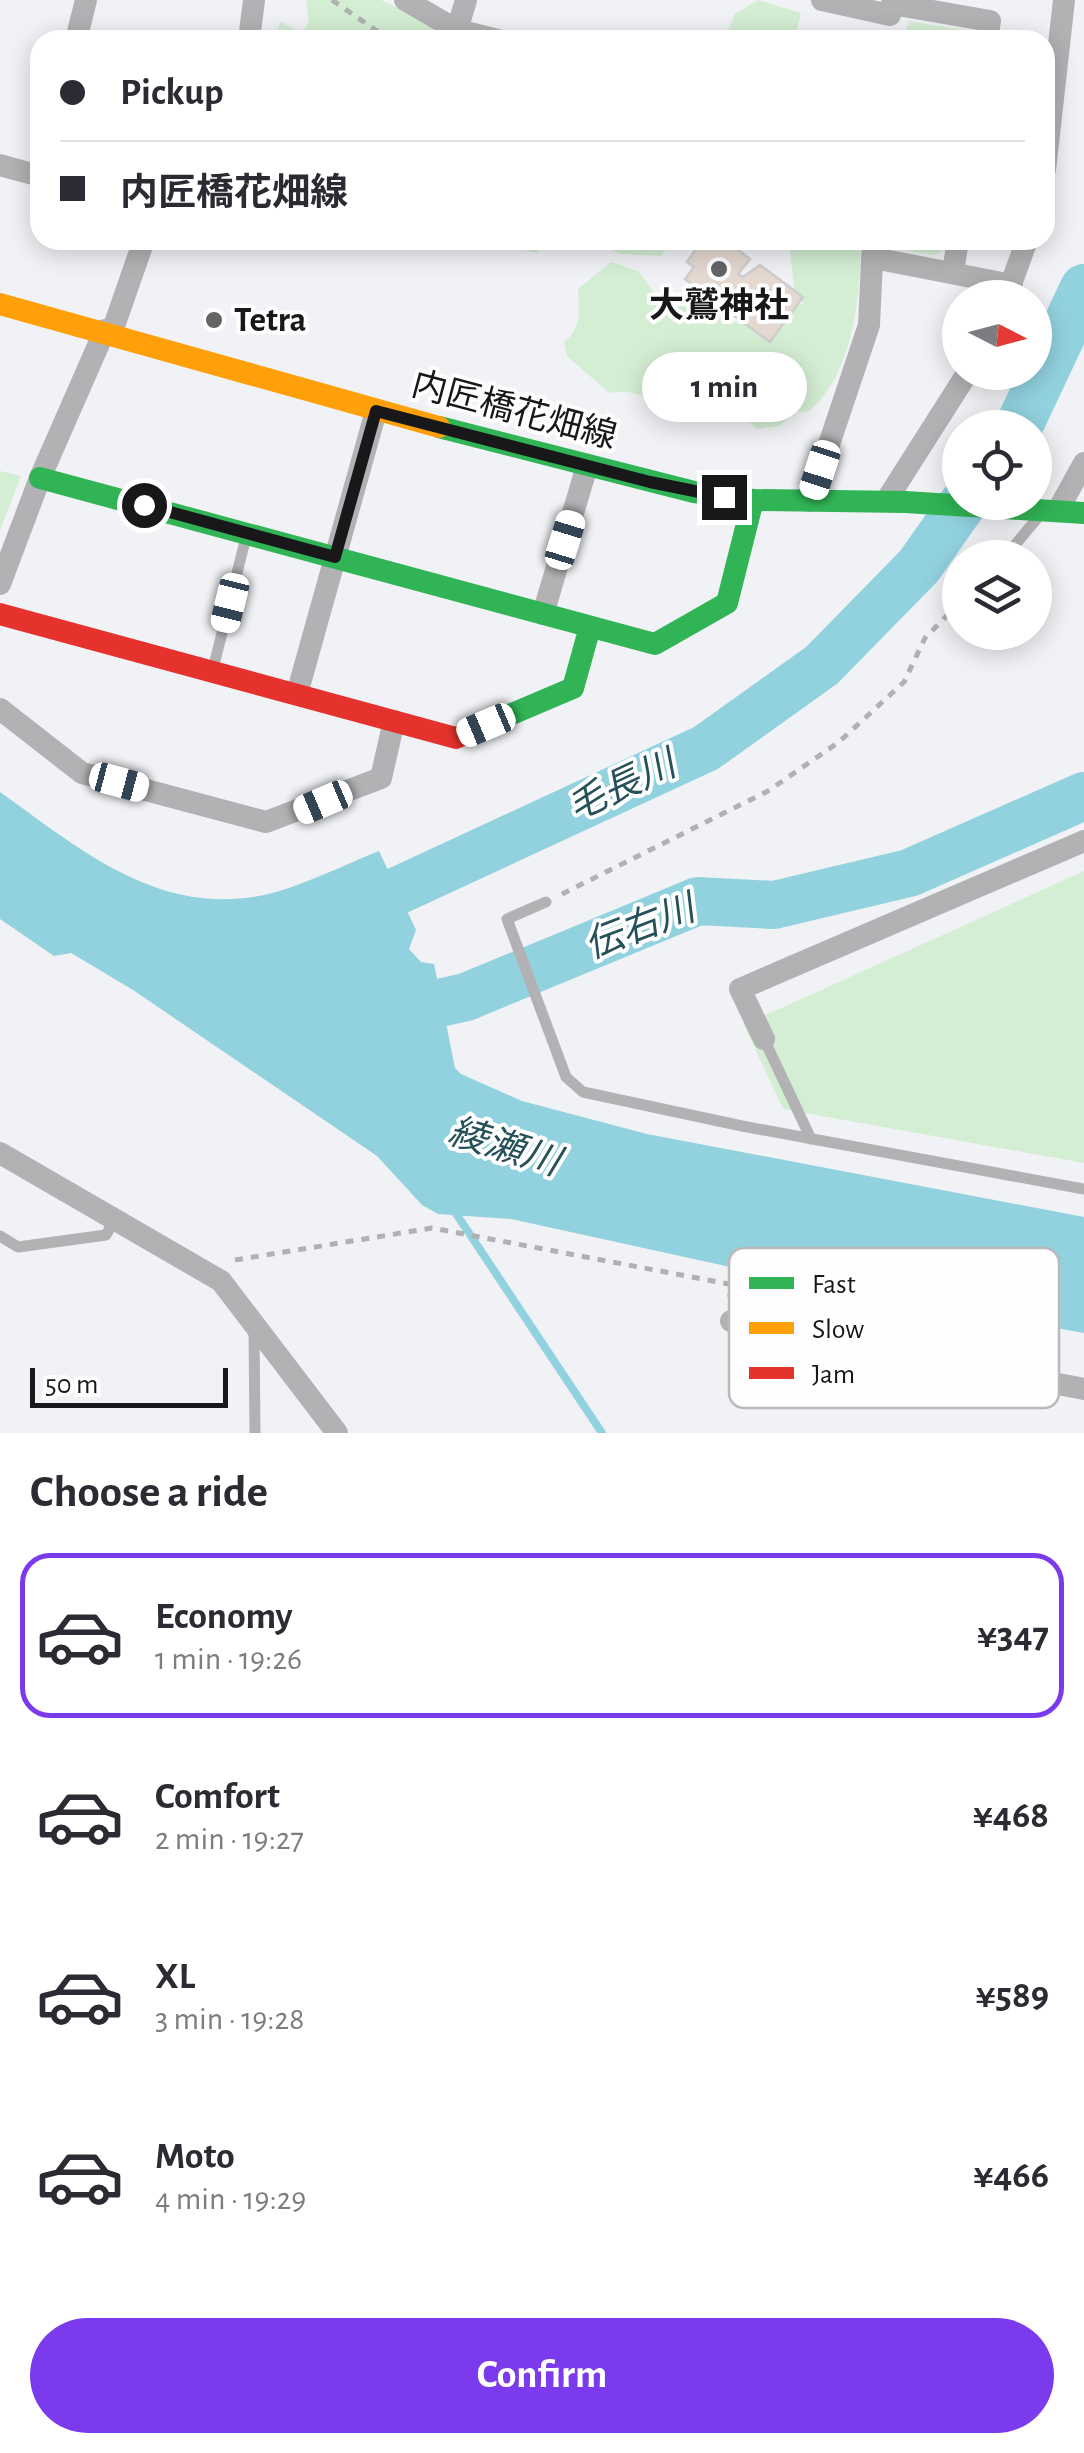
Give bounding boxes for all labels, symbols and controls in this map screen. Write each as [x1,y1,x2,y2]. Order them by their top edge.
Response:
text: Pickup [120,74,224,112]
text: 内匠橋花畑線 [120,175,348,213]
marker: 大鷲神社 [708,258,730,280]
north arrow [942,280,1052,390]
map controls [942,280,1052,650]
place label: 大鷲神社 [649,286,789,324]
place label: Tetra [234,303,306,338]
marker: Tetra [203,309,225,331]
callout: 1 min [642,352,806,422]
street label: 内匠橋花畑線 [408,365,620,455]
text: 1 min [691,371,758,403]
button: locate [942,410,1052,520]
car [796,437,844,503]
route end [702,475,747,520]
route start [122,483,167,528]
car [542,507,588,573]
button: layers [942,540,1052,650]
car [208,570,252,636]
car [453,699,519,751]
water label: 毛長川 [561,742,685,828]
car [86,760,152,804]
car [290,776,356,828]
water label: 伝右川 [579,887,704,966]
water label: 綾瀬川 [444,1111,568,1184]
legend [729,1248,1059,1408]
text: Fast [812,1271,856,1299]
text: Slow [812,1316,864,1344]
text: Jam [812,1361,855,1389]
scale bar [30,1363,228,1408]
text: 50 m [45,1371,99,1399]
text: Choose a ride [30,1470,268,1515]
icon: car [35,1591,125,1681]
text: Economy [155,1598,293,1636]
text: ¥347 [977,1617,1049,1655]
text: 1 min · 19:26 [155,1643,302,1675]
icon: car [35,1771,125,1861]
text: Comfort [155,1778,280,1816]
text: ¥468 [973,1797,1049,1835]
text: 2 min · 19:27 [155,1823,304,1855]
icon: car [35,1951,125,2041]
text: XL [155,1958,195,1996]
text: ¥589 [976,1977,1049,2015]
text: 3 min · 19:28 [155,2003,304,2035]
icon: car [35,2131,125,2221]
text: Moto [155,2138,235,2176]
text: ¥466 [973,2157,1049,2195]
text: 4 min · 19:29 [155,2183,306,2215]
button: Confirm [30,2318,1054,2433]

